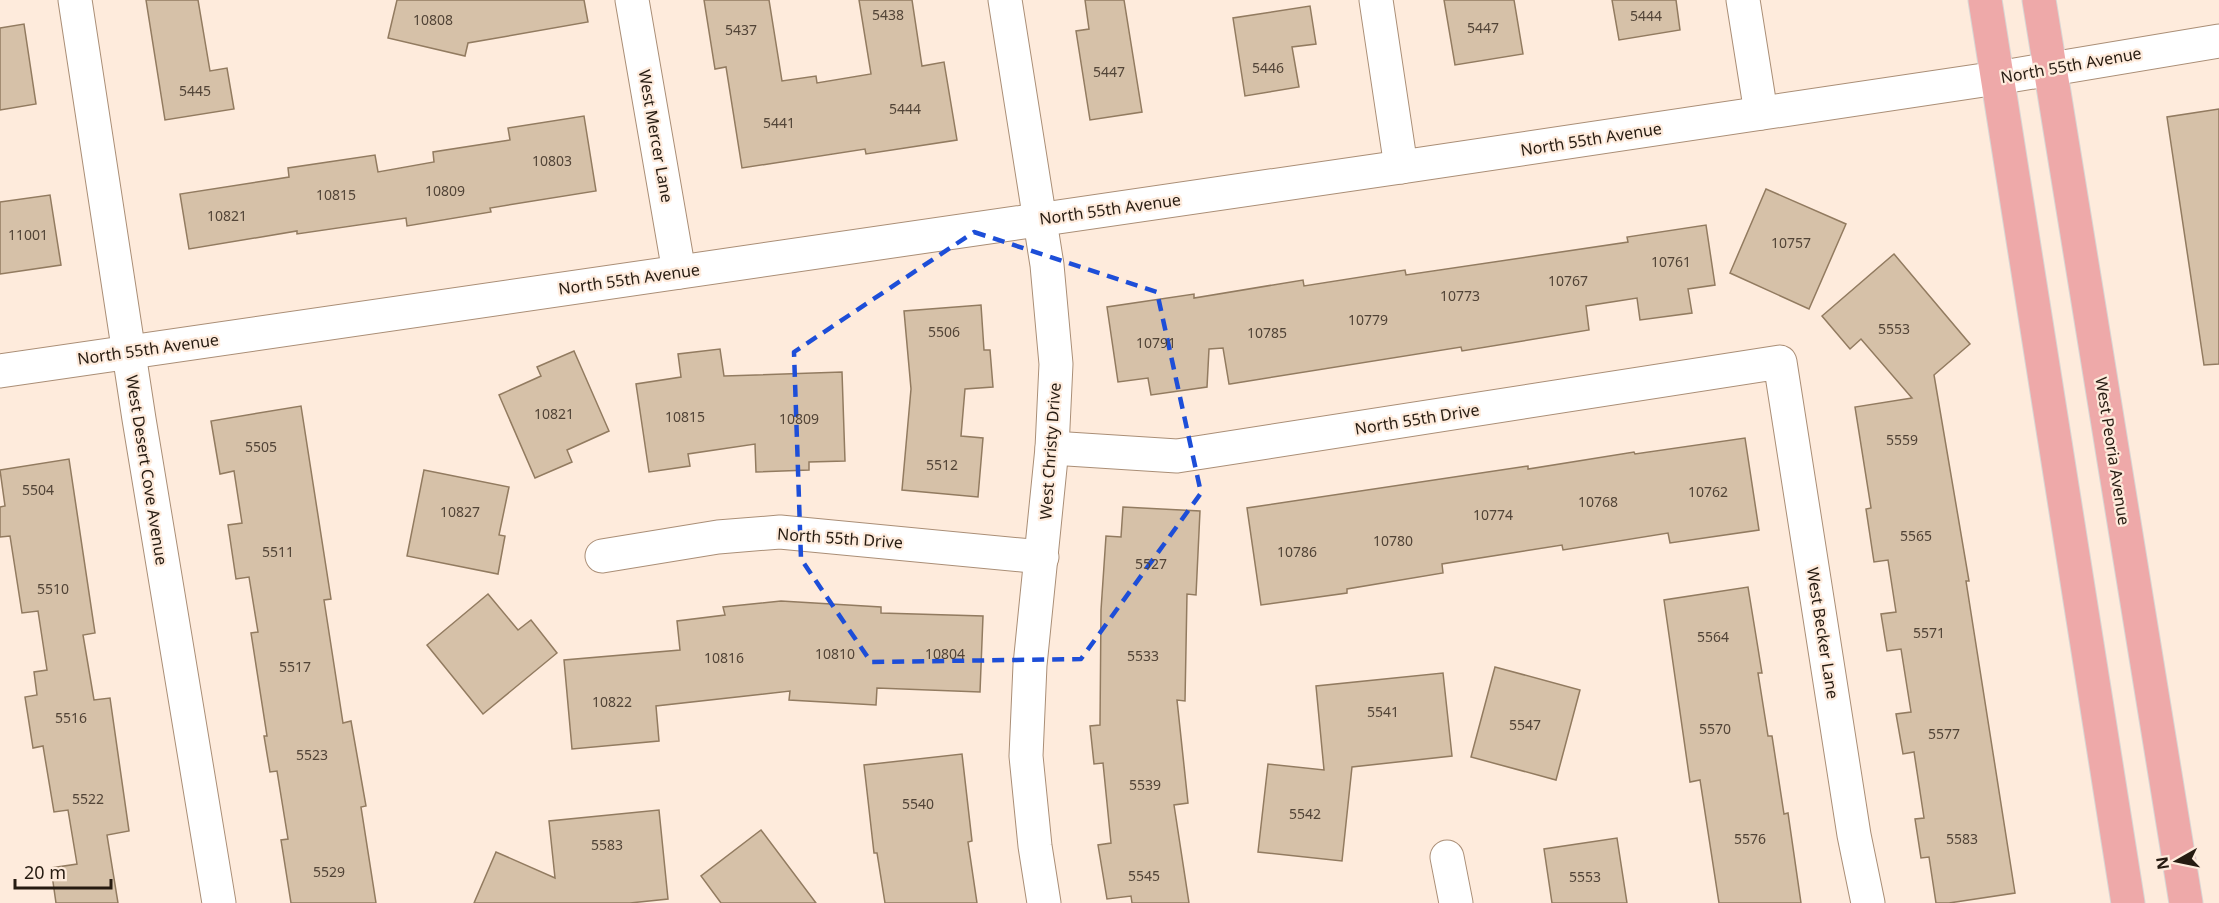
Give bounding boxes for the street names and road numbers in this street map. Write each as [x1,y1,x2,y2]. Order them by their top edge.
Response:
street label: North 55th Avenue [1999,42,2143,88]
street label: West Mercer Lane [633,68,679,204]
street label: North 55th Avenue [1519,117,1663,161]
street label: North 55th Avenue [1038,188,1182,230]
street label: North 55th Avenue [557,258,701,300]
street label: North 55th Avenue [76,328,220,370]
street label: West Desert Cove Avenue [121,373,173,567]
street label: West Peoria Avenue [2090,375,2136,527]
street label: West Christy Drive [1034,382,1066,520]
street label: North 55th Drive [1353,398,1481,440]
street label: North 55th Drive [776,523,904,553]
street label: West Becker Lane [1802,566,1844,700]

